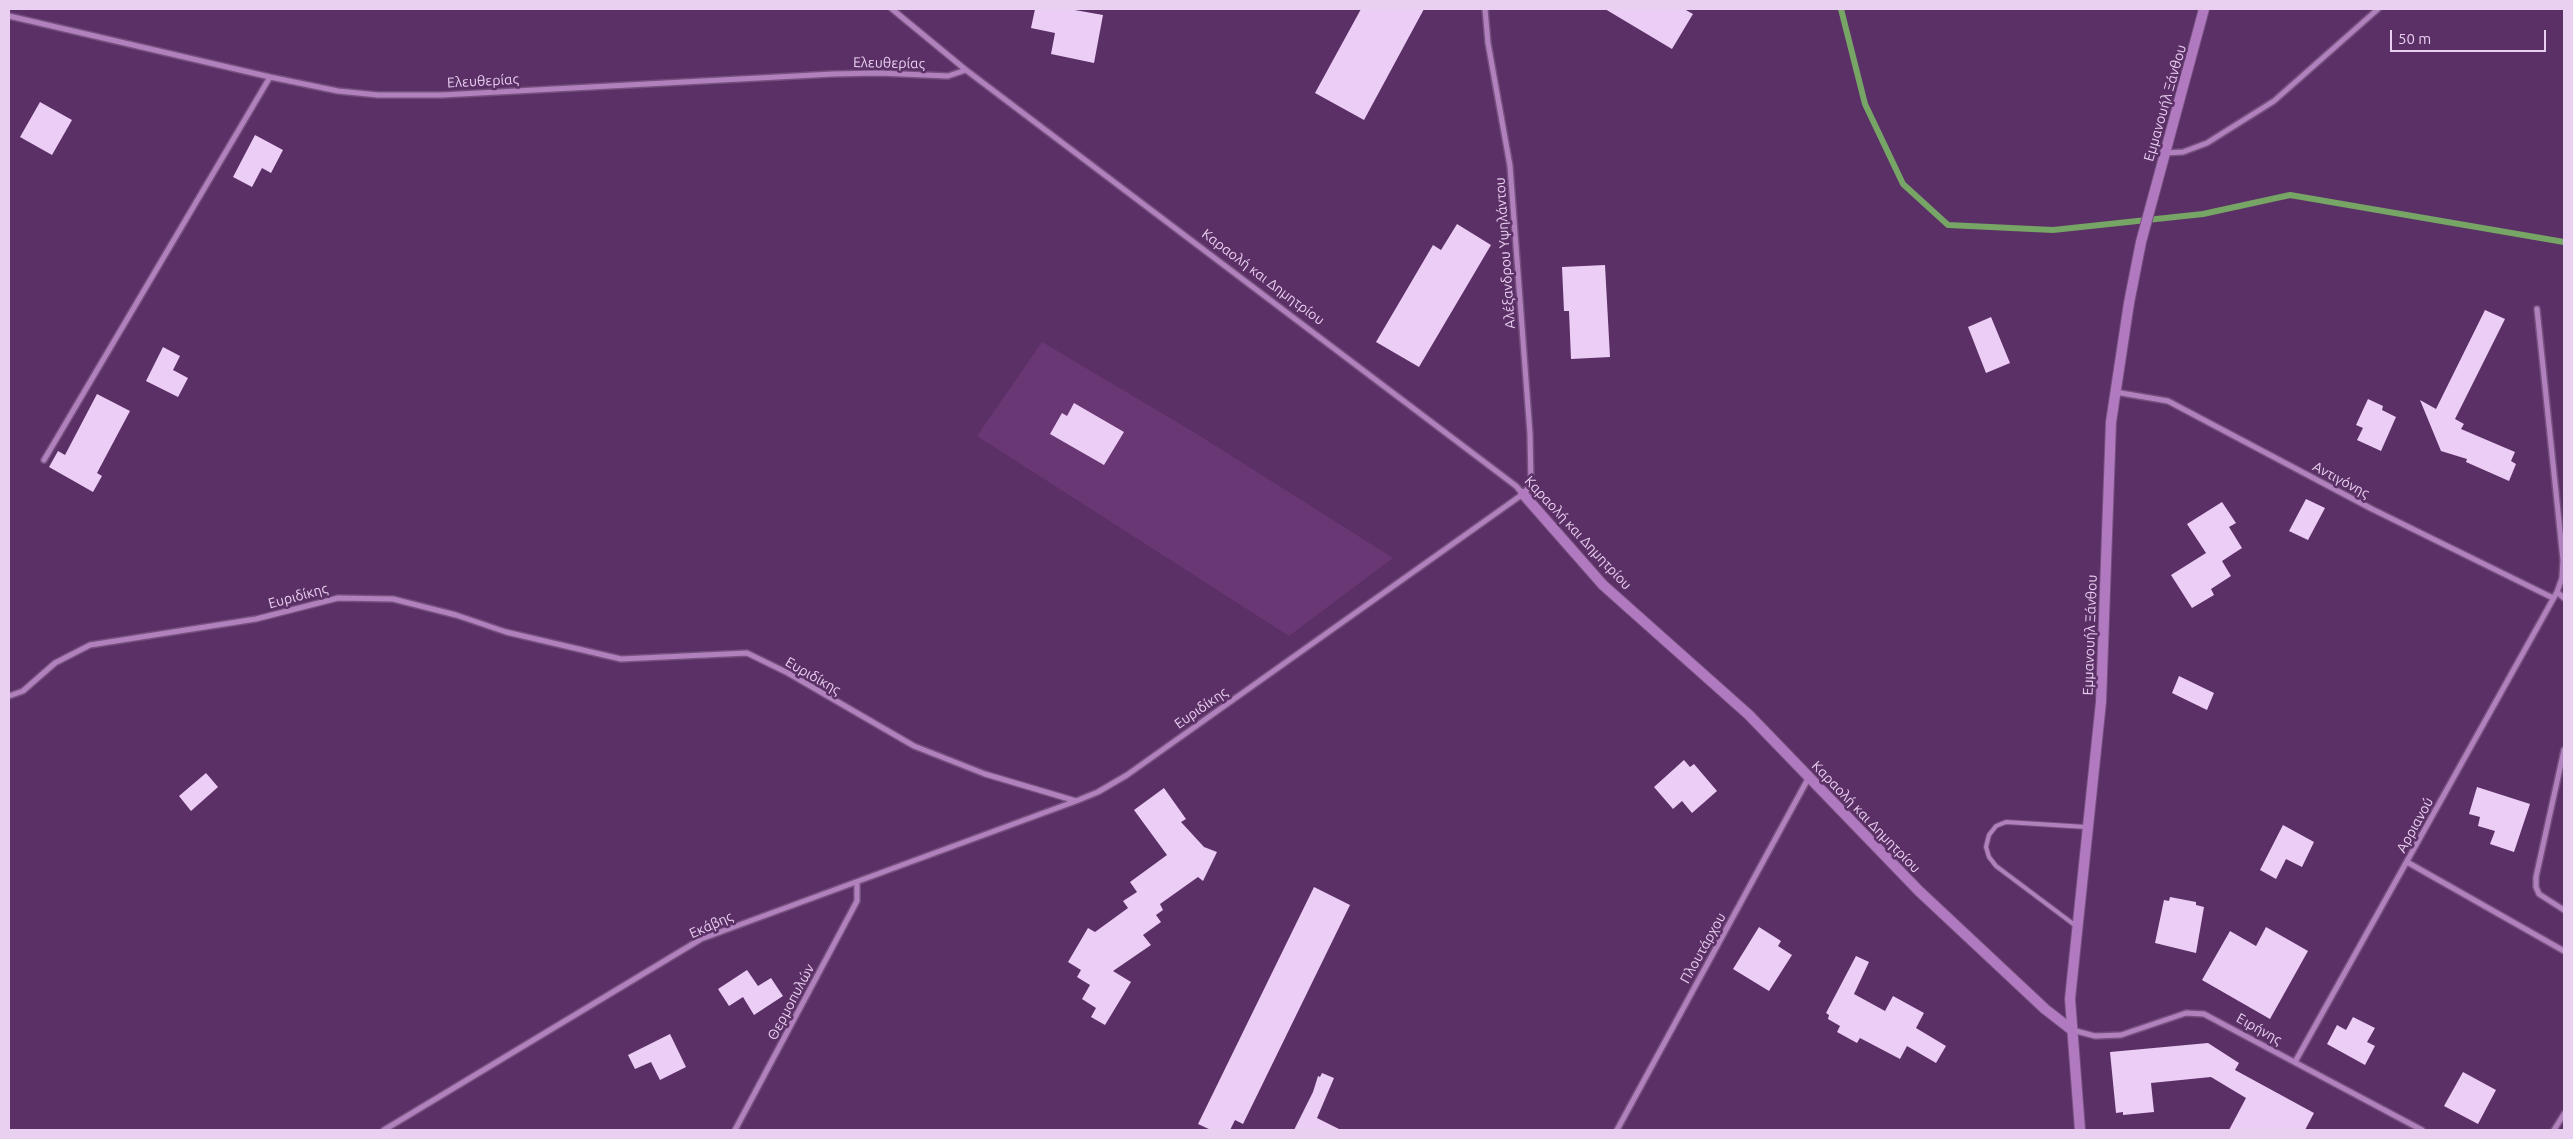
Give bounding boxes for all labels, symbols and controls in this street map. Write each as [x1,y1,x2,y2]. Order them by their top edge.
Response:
scale bar [2393,20,2549,52]
text: 50 m [2398,30,2431,47]
street label: Εμμανουήλ Ξάνθου [2140,43,2190,163]
street label: Ελευθερίας [853,54,925,72]
street label: Ελευθερίας [447,71,519,91]
street label: Αλέξανδρου Υψηλάντου [1491,177,1519,329]
street label: Καραολή και Δημητρίου [1198,225,1328,329]
street label: Αντιγόνης [2310,458,2372,502]
street label: Καραολή και Δημητρίου [1521,473,1635,593]
street label: Εμμανουήλ Ξάνθου [2079,574,2101,696]
street label: Ευριδίκης [266,580,330,612]
street label: Ευριδίκης [782,653,844,699]
street label: Ευριδίκης [1171,684,1231,732]
street label: Καραολή και Δημητρίου [1808,758,1924,876]
street label: Αρριανού [2393,794,2437,856]
street label: Εκάβης [687,908,735,942]
street label: Πλουτάρχου [1677,910,1729,986]
street label: Θερμοπυλών [764,961,818,1043]
street label: Ειρήνης [2233,1010,2285,1048]

